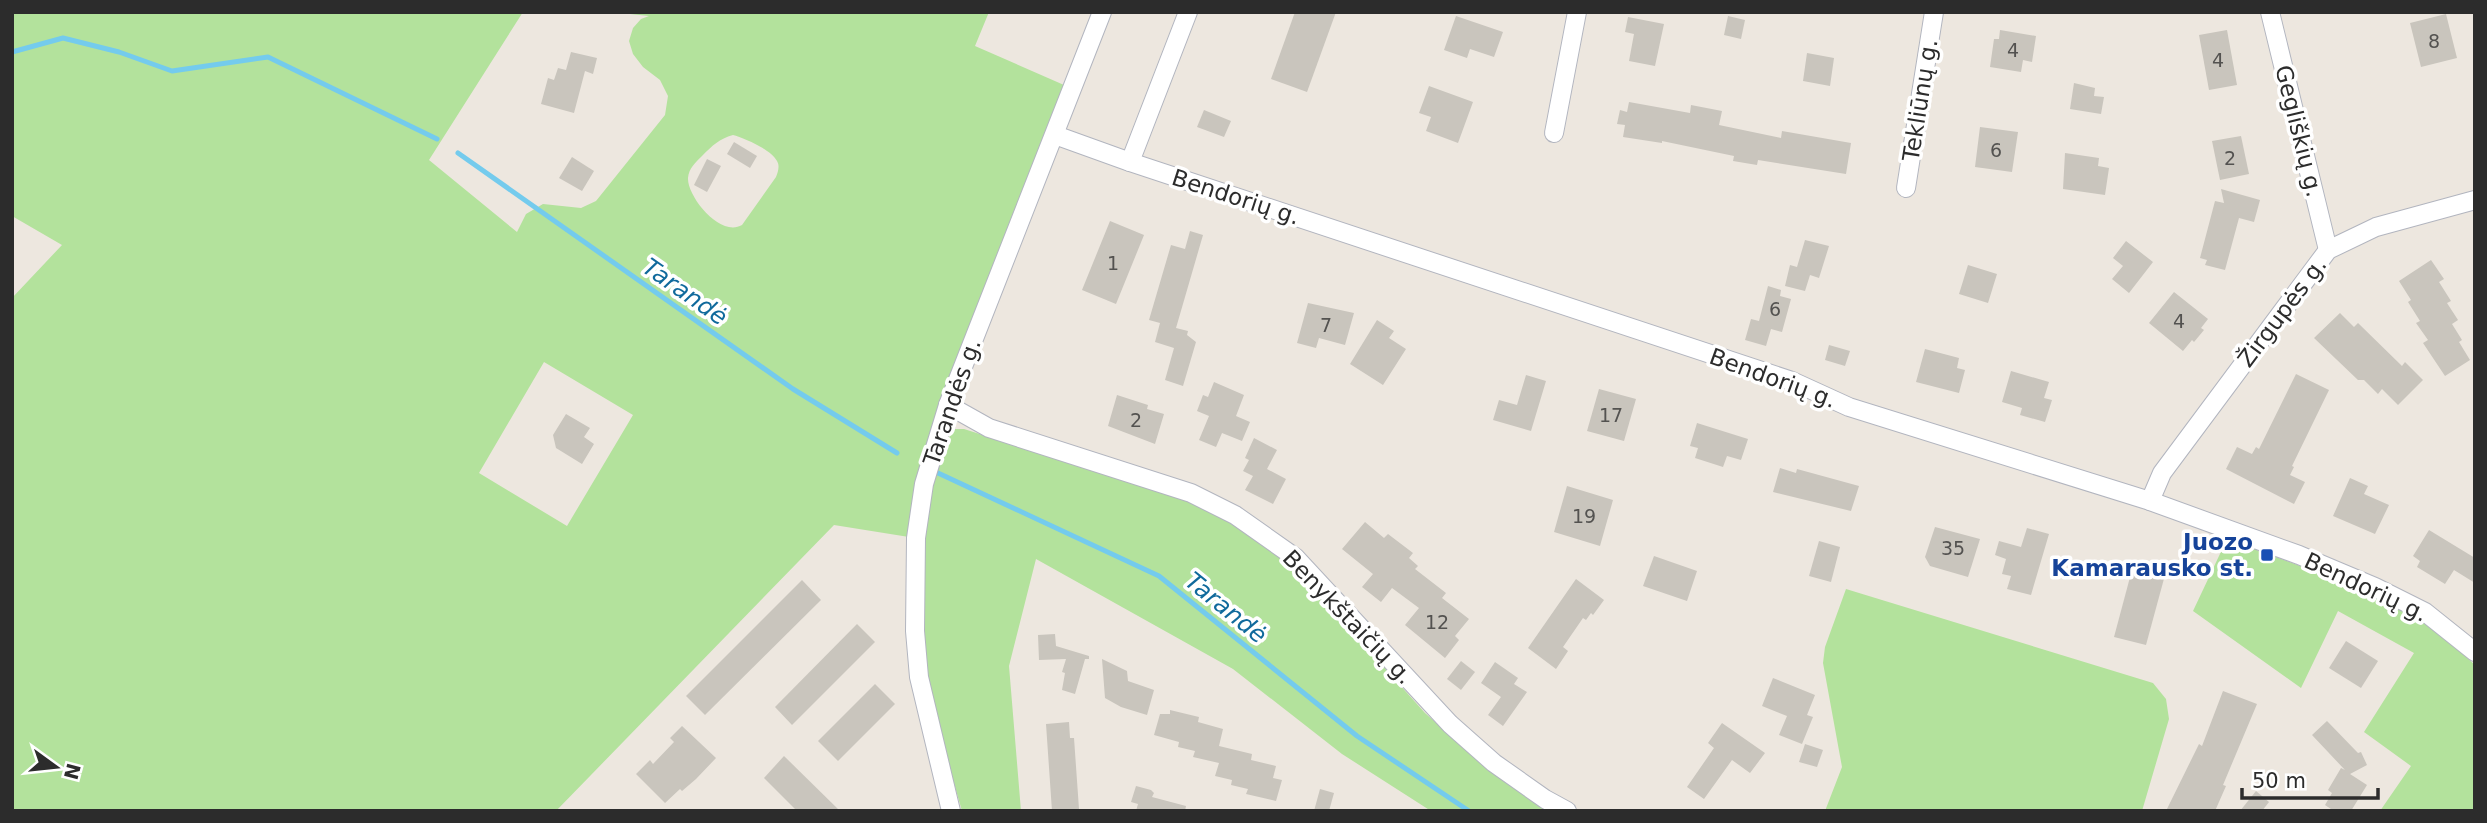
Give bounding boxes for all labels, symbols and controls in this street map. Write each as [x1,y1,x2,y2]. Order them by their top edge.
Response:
house number: 8 [2428,30,2440,52]
street label: Tekliūnų g. [1897,37,1942,164]
house number: 4 [2007,39,2019,61]
house number: 4 [2212,49,2224,71]
street label: Gegliškių g. [2270,62,2328,200]
house number: 6 [1990,139,2002,161]
house number: 2 [2224,147,2236,169]
street label: Bendorių g. [1169,164,1303,230]
house number: 1 [1107,252,1119,274]
street label: Žirgupės g. [2232,252,2332,372]
water label: Tarandė [637,253,733,331]
house number: 6 [1769,298,1781,320]
house number: 4 [2173,310,2185,332]
house number: 7 [1320,314,1332,336]
street label: Tarandės g. [918,335,986,470]
street label: Bendorių g. [1706,343,1840,413]
house number: 17 [1599,404,1623,426]
house number: 2 [1130,409,1142,431]
house number: 19 [1572,505,1596,527]
place label: Juozo Kamarausko st. [2051,529,2253,581]
house number: 35 [1941,537,1965,559]
street label: Benykštaičių g. [1278,545,1418,689]
marker: Juozo Kamarausko st. [2259,547,2275,563]
street label: Bendorių g. [2300,547,2432,627]
water label: Tarandė [1180,567,1272,649]
house number: 12 [1425,611,1449,633]
north arrow [21,732,91,802]
scale bar [2242,756,2378,800]
text: N [60,761,85,782]
text: 50 m [2252,769,2306,793]

